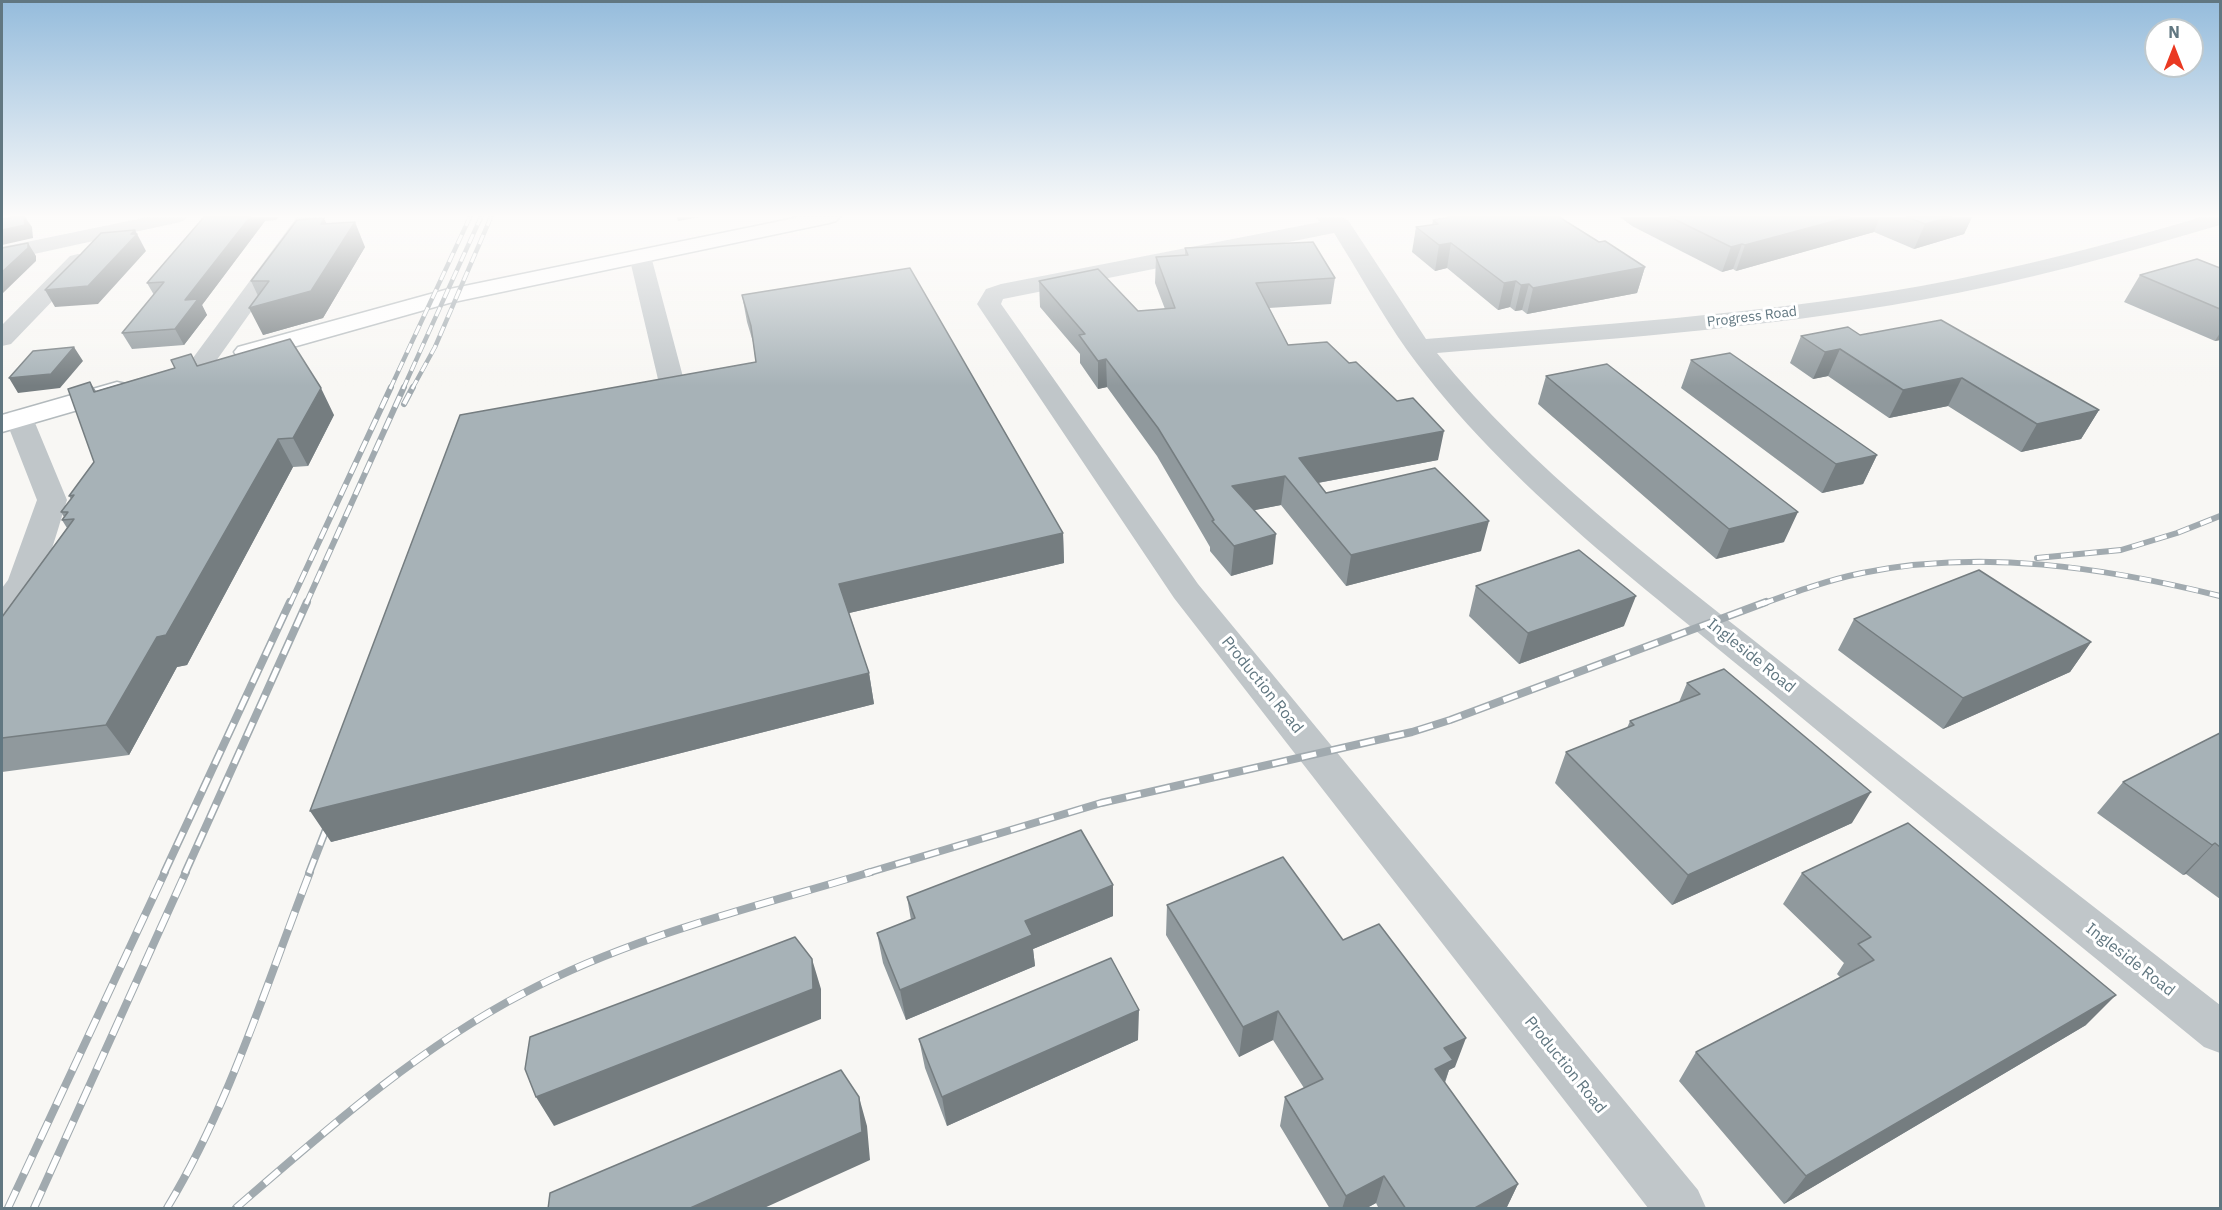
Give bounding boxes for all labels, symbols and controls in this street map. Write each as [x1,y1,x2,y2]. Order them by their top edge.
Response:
north arrow [2144,18,2204,78]
text: N [2168,22,2180,42]
street label: Progress Road [1706,303,1798,331]
street label: Ingleside Road [1703,615,1799,697]
street label: Production Road [1217,633,1307,737]
street label: Ingleside Road [2082,919,2178,1001]
street label: Production Road [1520,1013,1610,1117]

